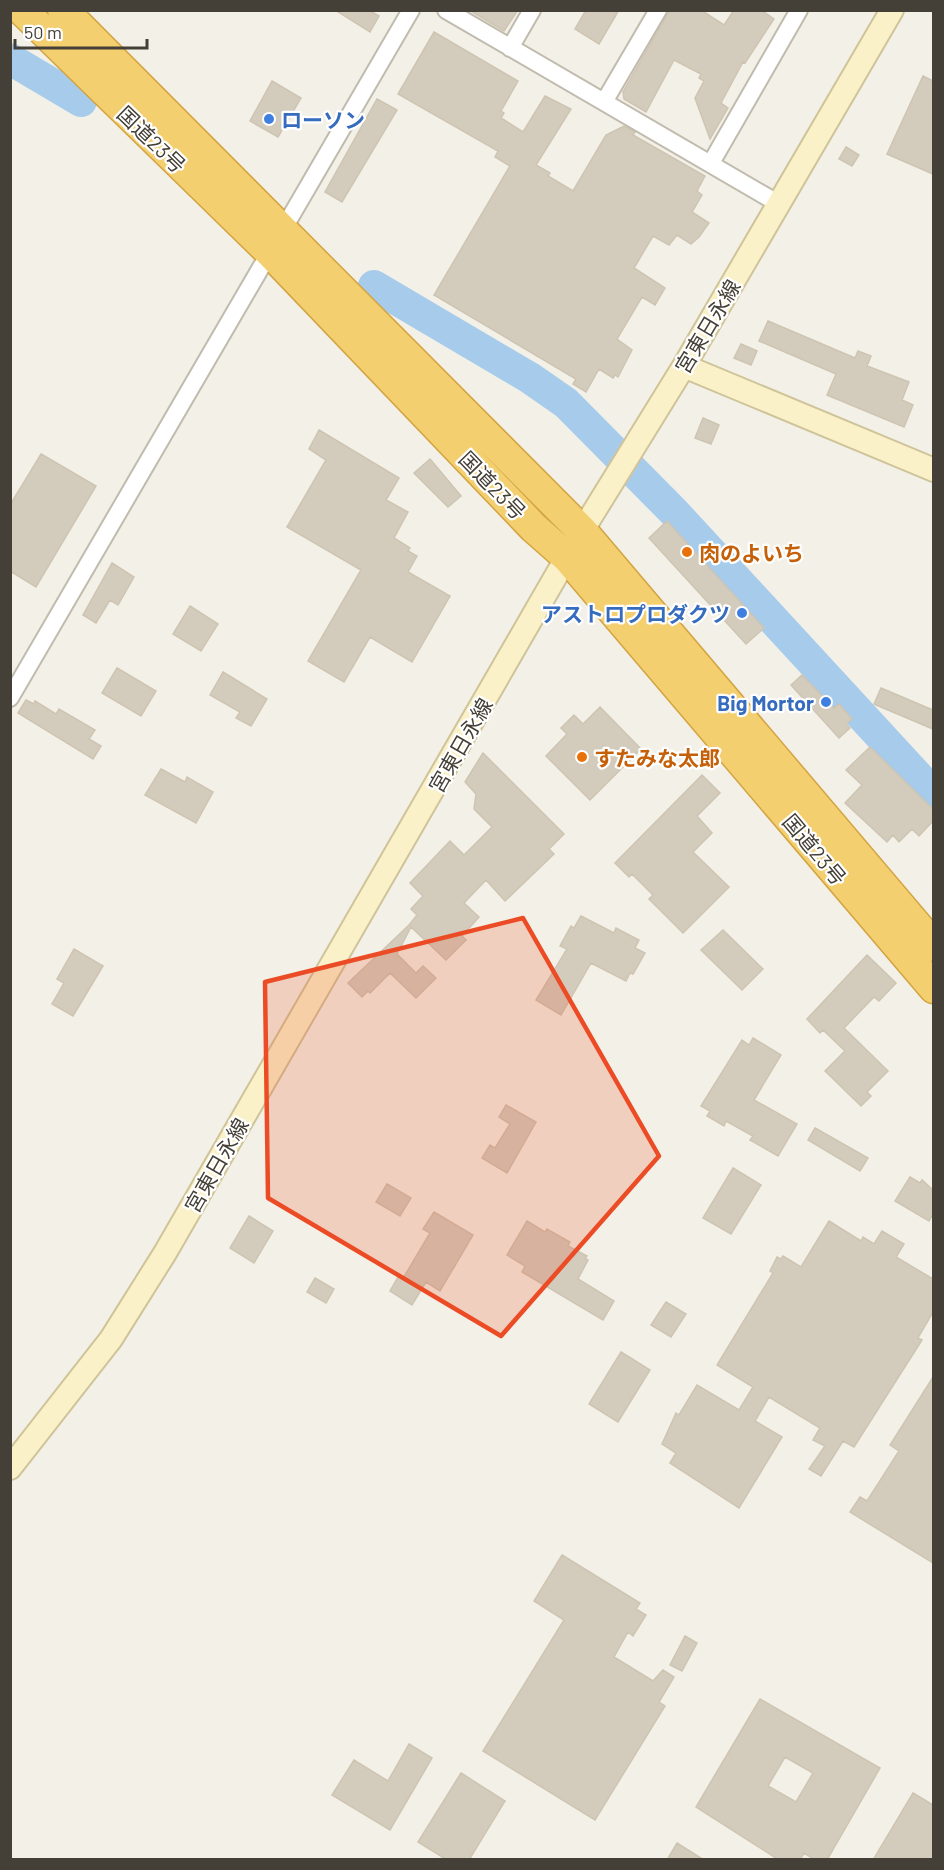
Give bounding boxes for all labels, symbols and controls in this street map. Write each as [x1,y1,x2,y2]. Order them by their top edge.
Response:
scale bar [15,12,147,50]
text: 50 m [24,21,62,43]
street label: 国道23号 [113,101,191,177]
place label: ローソン [281,107,365,132]
marker: ローソン [262,112,276,126]
street label: 宮東日永線 [669,275,745,377]
street label: 国道23号 [455,446,531,524]
place label: 肉のよいち [699,540,804,565]
marker: 肉のよいち [680,545,694,559]
place label: アストロプロダクツ [541,601,730,626]
marker: アストロプロダクツ [735,606,749,620]
place label: Big Mortor [717,690,814,715]
street label: 宮東日永線 [423,693,497,797]
marker: Big Mortor [819,695,833,709]
place label: すたみな太郎 [594,745,720,770]
marker: すたみな太郎 [575,750,589,764]
street label: 国道23号 [778,808,852,890]
street label: 宮東日永線 [179,1113,253,1217]

